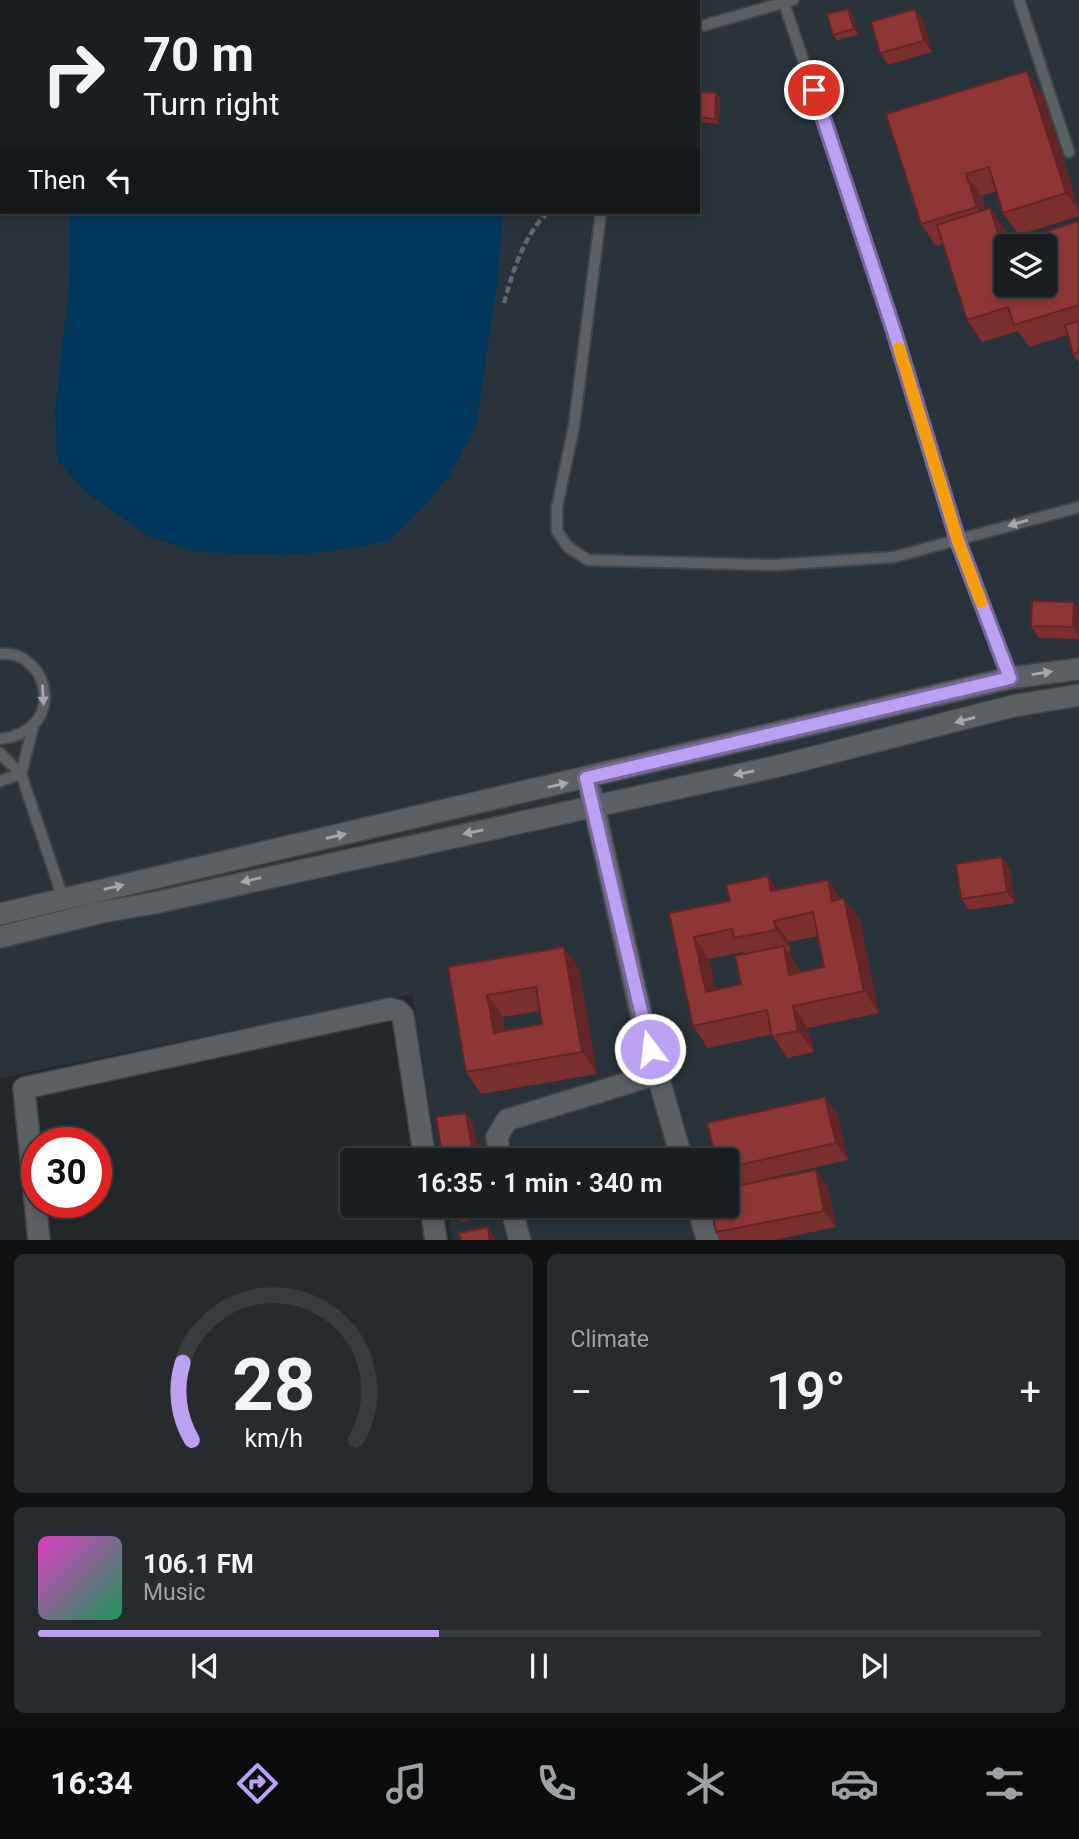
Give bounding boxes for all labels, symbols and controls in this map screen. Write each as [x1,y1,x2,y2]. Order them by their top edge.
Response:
text: 70 m [143,26,254,83]
icon: right [28,28,119,119]
pin [784,60,844,120]
icon: arrive [795,71,833,109]
text: Turn right [143,85,279,123]
icon: left [100,161,138,199]
text: Then [28,165,86,195]
map controls [994,234,1057,297]
button: layers [994,234,1057,297]
one-way arrow [1007,519,1028,529]
one-way arrow [1031,667,1053,678]
one-way arrow [37,684,48,706]
one-way arrow [953,715,975,726]
one-way arrow [733,768,755,779]
one-way arrow [547,779,569,790]
one-way arrow [462,826,484,837]
one-way arrow [325,830,347,841]
one-way arrow [240,875,262,886]
one-way arrow [103,881,125,892]
position arrow [613,1012,687,1086]
speed limit sign: 30 [21,1127,112,1218]
text: 16:35 · 1 min · 340 m [416,1168,663,1198]
text: Climate [571,1326,649,1353]
text: 28 [231,1342,315,1428]
text: 19° [766,1361,846,1422]
text: − [571,1370,592,1414]
text: + [1019,1370,1041,1414]
text: km/h [244,1423,303,1452]
text: 106.1 FM [143,1549,254,1579]
text: Music [143,1579,205,1606]
icon: previous [186,1647,224,1685]
icon: pause [520,1647,558,1685]
icon: next [855,1647,893,1685]
icon: directions [233,1759,282,1808]
icon: music [382,1759,431,1808]
icon: phone [532,1759,581,1808]
icon: climate [681,1759,730,1808]
icon: car [830,1759,879,1808]
icon: filters [980,1759,1029,1808]
text: 16:34 [50,1764,133,1802]

